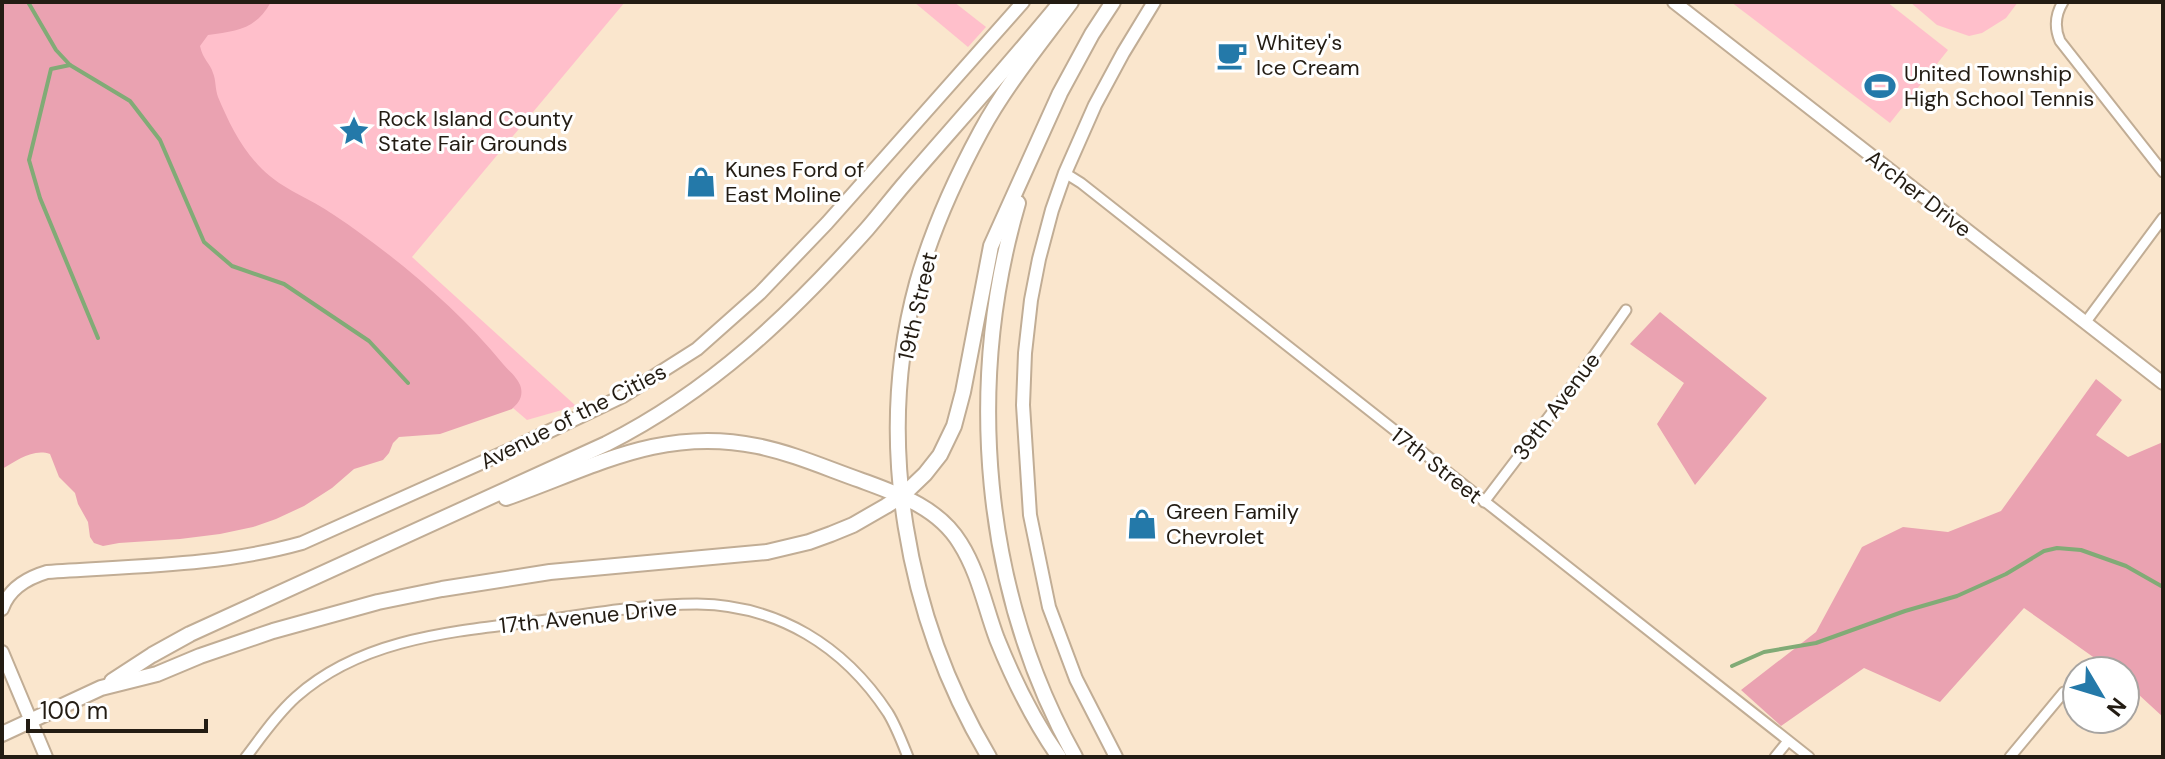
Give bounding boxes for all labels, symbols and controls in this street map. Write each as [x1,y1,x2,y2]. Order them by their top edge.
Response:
place label: Whitey's Ice Cream [1256,28,1360,82]
cafe icon: Whitey's Ice Cream [1215,38,1249,72]
place label: United Township High School Tennis [1904,59,2094,113]
sports icon: United Township High School Tennis [1863,69,1897,103]
place label: Rock Island County State Fair Grounds [378,104,573,158]
place icon: Rock Island County State Fair Grounds [337,114,371,148]
street label: Archer Drive [1860,143,1977,244]
place label: Kunes Ford of East Moline [725,155,864,209]
shop icon: Kunes Ford of East Moline [684,165,718,199]
street label: 19th Street [891,249,944,363]
street label: 39th Avenue [1506,346,1607,466]
street label: Avenue of the Cities [475,357,671,476]
street label: 17th Street [1385,421,1488,510]
place label: Green Family Chevrolet [1166,497,1299,551]
shop icon: Green Family Chevrolet [1125,507,1159,541]
street label: 17th Avenue Drive [498,593,678,640]
north arrow [2061,655,2141,735]
scale bar [28,683,206,733]
text: N [2100,692,2133,722]
text: 100 m [40,695,108,726]

